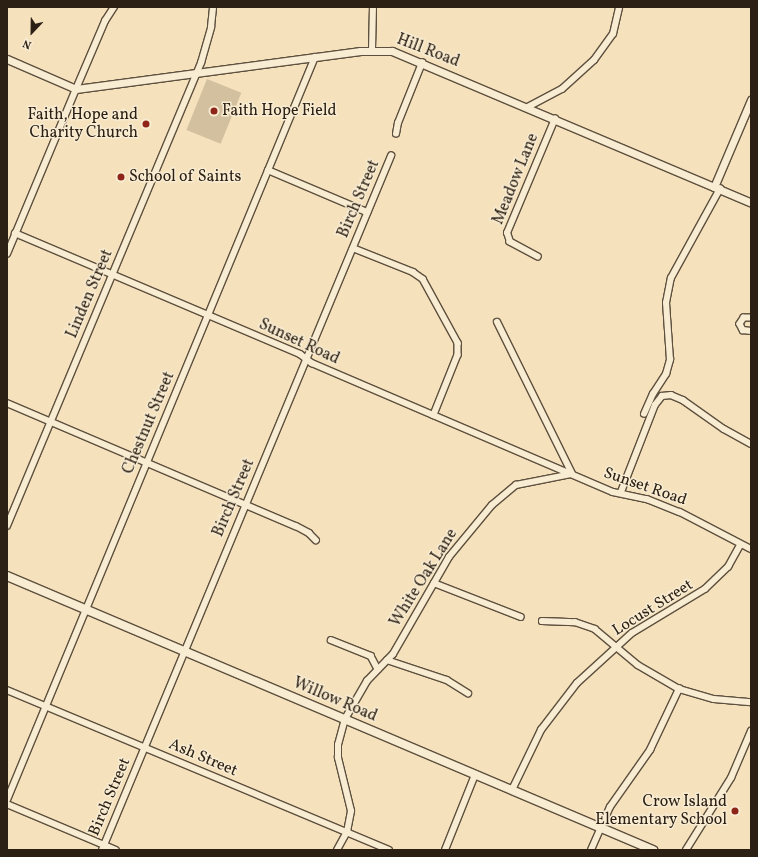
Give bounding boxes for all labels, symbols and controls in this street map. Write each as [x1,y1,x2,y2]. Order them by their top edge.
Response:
north arrow [12,12,52,52]
street label: Hill Road [394,30,462,72]
text: N [21,35,34,52]
place label: Faith Hope Field [222,101,337,121]
place label: Faith, Hope and Charity Church [27,105,138,143]
marker: Faith Hope Field [209,106,219,116]
marker: Faith, Hope and Charity Church [141,119,151,129]
street label: Meadow Lane [489,130,543,228]
street label: Birch Street [334,157,384,241]
place label: School of Saints [129,167,240,187]
marker: School of Saints [116,172,126,182]
street label: Linden Street [63,247,117,341]
street label: Sunset Road [256,315,342,369]
street label: Chestnut Street [119,369,179,477]
street label: Birch Street [209,456,259,540]
street label: Sunset Road [601,464,689,510]
street label: White Oak Lane [386,525,462,631]
street label: Locust Street [609,576,697,640]
street label: Willow Road [290,674,380,726]
street label: Ash Street [166,735,240,781]
street label: Birch Street [85,755,135,839]
place label: Crow Island Elementary School [595,792,727,830]
marker: Crow Island Elementary School [730,806,740,816]

